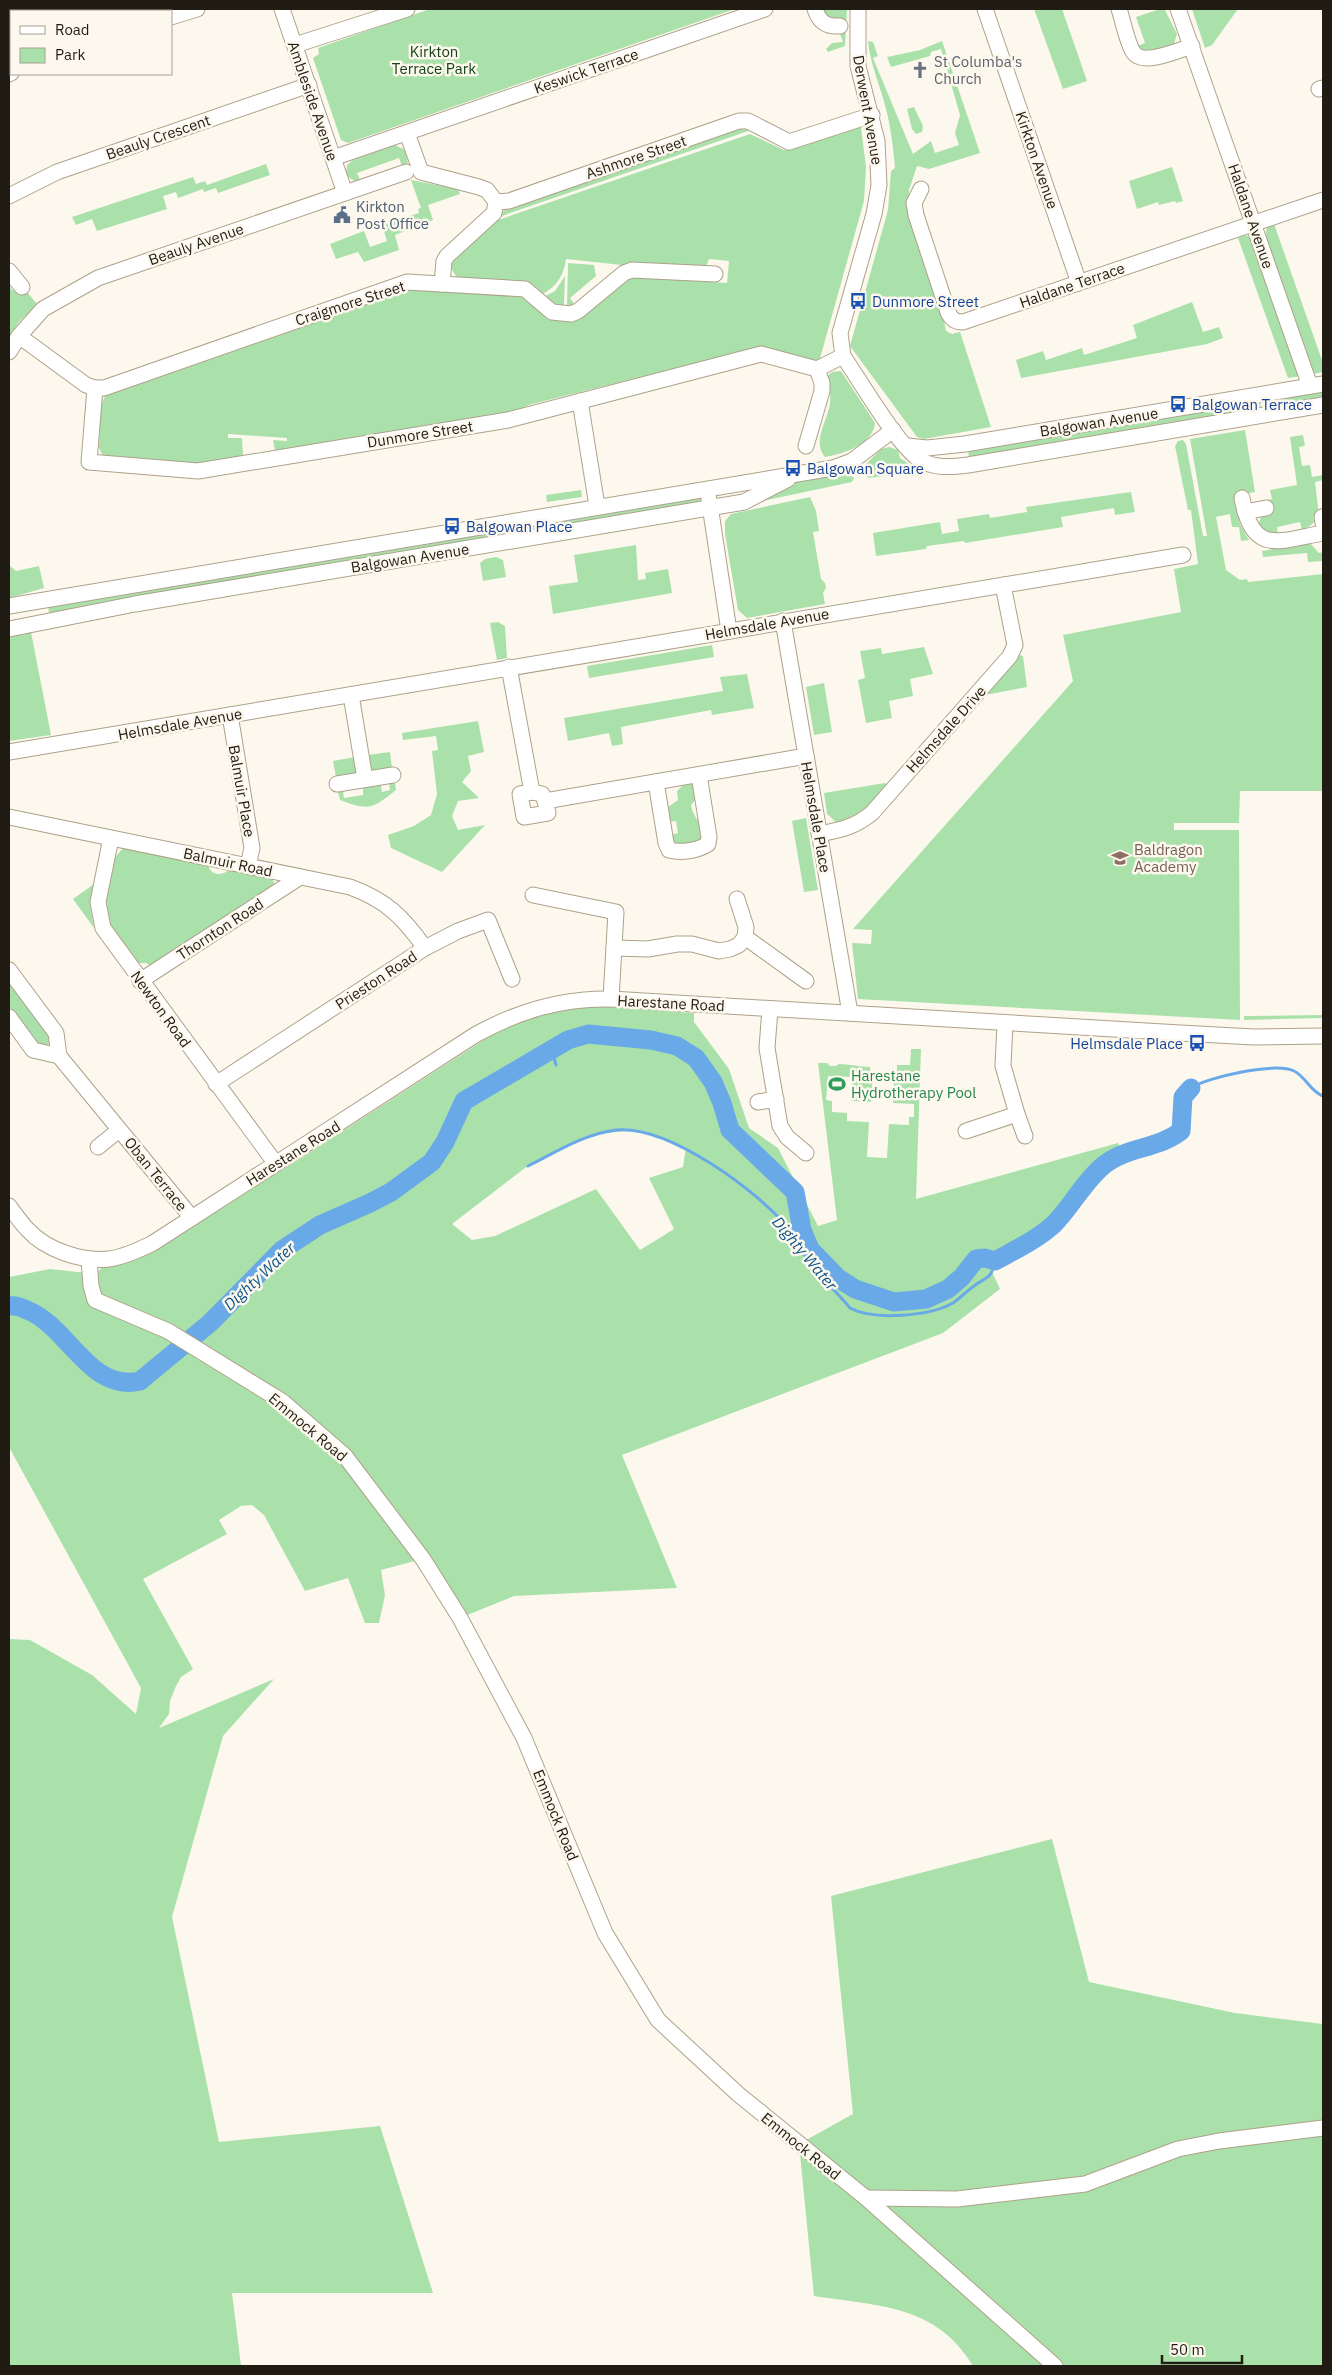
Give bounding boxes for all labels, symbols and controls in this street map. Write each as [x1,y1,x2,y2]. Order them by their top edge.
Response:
legend [10,10,172,75]
text: Road [55,20,90,39]
street label: Ambleside Avenue [284,39,342,163]
park label: Kirkton Terrace Park [392,42,476,78]
street label: Keswick Terrace [531,44,641,98]
text: Park [55,45,85,64]
place label: St Columba's Church [934,52,1022,88]
street label: Derwent Avenue [849,54,887,166]
church icon: St Columba's Church [910,60,930,80]
street label: Kirkton Avenue [1011,109,1063,211]
street label: Beauly Crescent [103,110,213,164]
street label: Ashmore Street [583,131,689,183]
street label: Haldane Avenue [1224,161,1278,271]
place label: Kirkton Post Office [356,197,429,233]
public building icon: Kirkton Post Office [332,205,352,225]
street label: Beauly Avenue [146,219,246,269]
street label: Haldane Terrace [1017,258,1127,312]
street label: Craigmore Street [293,276,407,330]
bus stop icon: Dunmore Street [848,291,868,311]
place label: Dunmore Street [872,292,979,311]
bus stop icon: Balgowan Terrace [1168,394,1188,414]
place label: Balgowan Terrace [1192,395,1312,414]
street label: Balgowan Avenue [1038,403,1160,441]
street label: Dunmore Street [366,416,474,452]
bus stop icon: Balgowan Square [783,458,803,478]
place label: Balgowan Square [807,459,924,478]
bus stop icon: Balgowan Place [442,516,462,536]
place label: Balgowan Place [466,517,572,536]
street label: Balgowan Avenue [349,539,471,577]
street label: Helmsdale Avenue [703,604,831,644]
street label: Helmsdale Drive [902,682,990,776]
street label: Helmsdale Avenue [116,704,244,744]
street label: Balmuir Place [225,743,259,839]
street label: Helmsdale Place [797,760,835,874]
place label: Baldragon Academy [1134,840,1203,876]
street label: Balmuir Road [182,843,274,881]
school or university icon: Baldragon Academy [1110,848,1130,868]
street label: Thornton Road [173,894,267,964]
street label: Prieston Road [332,946,420,1014]
street label: Newton Road [127,967,195,1051]
street label: Harestane Road [617,991,725,1015]
bus stop icon: Helmsdale Place [1187,1033,1207,1053]
place label: Helmsdale Place [1070,1034,1183,1053]
place label: Harestane Hydrotherapy Pool [851,1066,976,1102]
sports icon: Harestane Hydrotherapy Pool [827,1074,847,1094]
street label: Harestane Road [242,1116,344,1190]
street label: Oban Terrace [120,1133,192,1215]
water label: Dighty Water [768,1212,842,1295]
water label: Dighty Water [219,1237,300,1314]
street label: Emmock Road [265,1389,351,1465]
street label: Emmock Road [529,1767,583,1863]
street label: Emmock Road [757,2108,845,2184]
scale bar [1162,2332,1242,2364]
text: 50 m [1170,2340,1205,2359]

